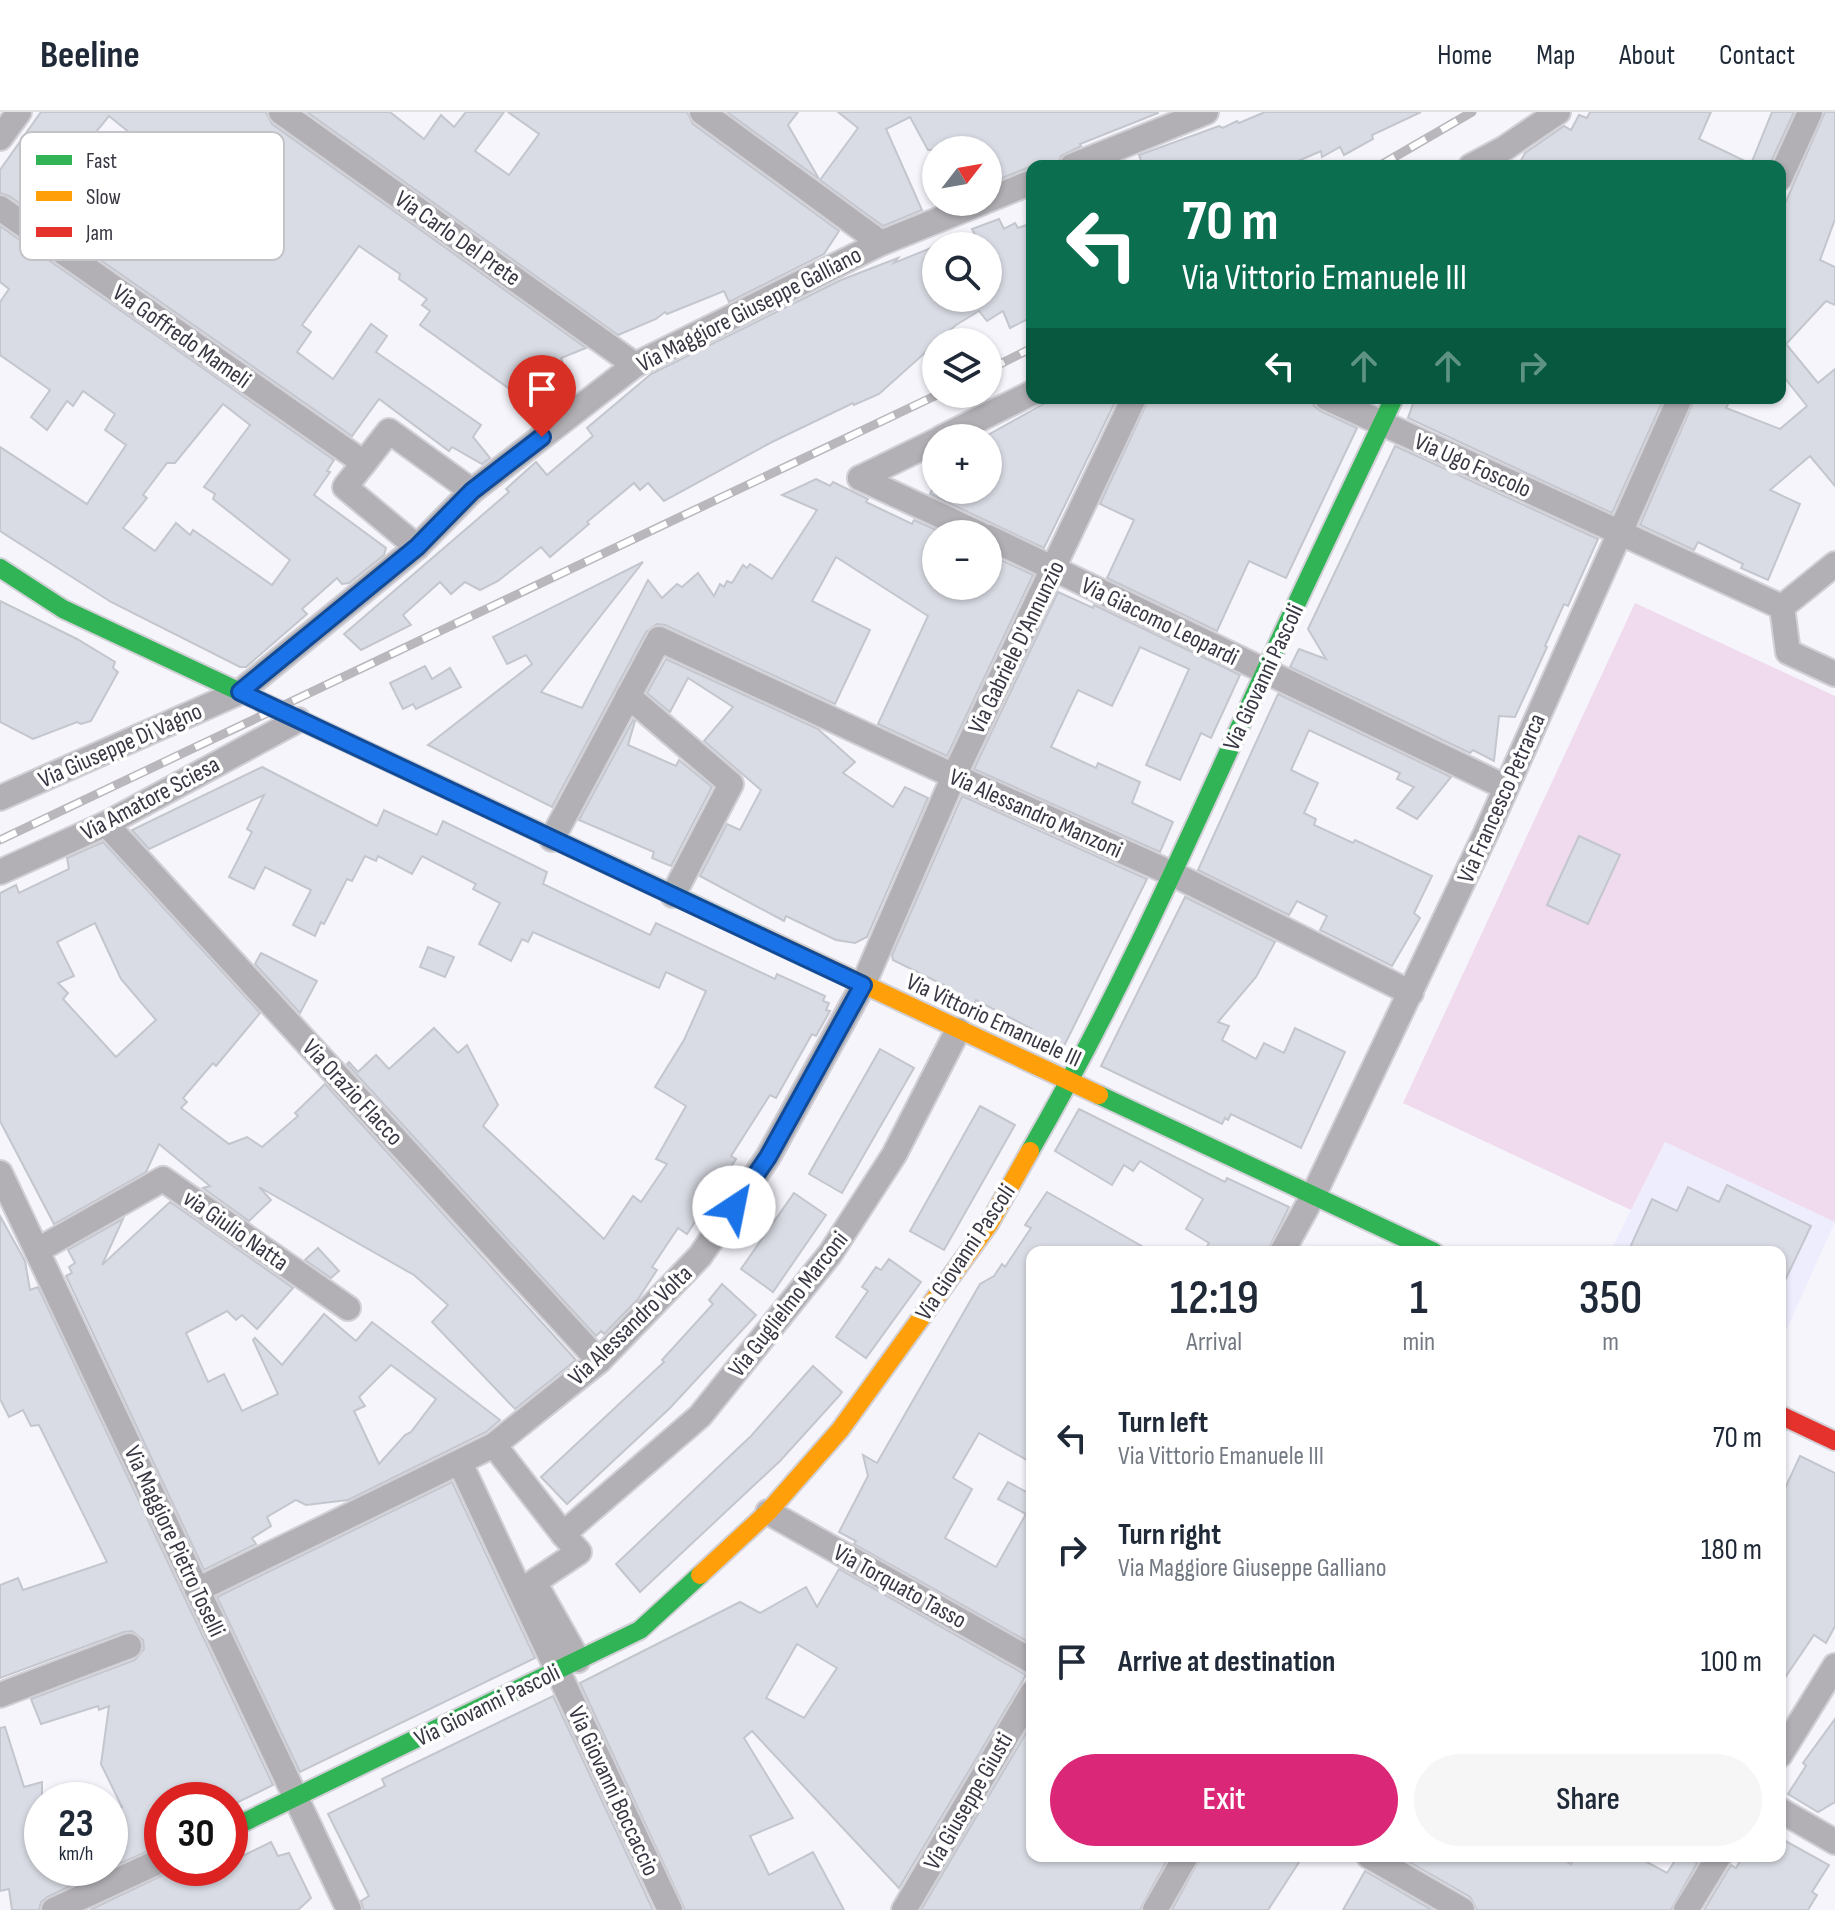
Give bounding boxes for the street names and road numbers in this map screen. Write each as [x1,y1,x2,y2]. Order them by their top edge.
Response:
street label: Via Carlo Del Prete [389,184,526,292]
street label: Via Maggiore Giuseppe Galliano [632,240,866,379]
street label: Via Goffredo Mameli [107,278,256,395]
street label: Via Ugo Foscolo [1410,427,1536,504]
street label: Via Gabriele D'Annunzio [962,556,1071,738]
street label: Via Giacomo Leopardi [1077,571,1243,672]
street label: Via Giovanni Pascoli [1217,599,1310,755]
street label: Via Giuseppe Di Vagno [34,696,206,794]
street label: Via Francesco Petrarca [1451,709,1552,887]
street label: Via Amatore Sciesa [76,750,224,847]
street label: Via Alessandro Manzoni [945,762,1127,865]
street label: Via Vittorio Emanuele III [902,967,1086,1074]
street label: Via Orazio Flacco [296,1033,409,1151]
street label: Via Giovanni Pascoli [909,1179,1022,1326]
street label: via Giulio Natta [178,1184,294,1277]
street label: Via Guglielmo Marconi [723,1226,854,1383]
street label: Via Alessandro Volta [563,1259,698,1392]
street label: Via Maggiore Pietro Toselli [118,1441,232,1641]
street label: Via Torquato Tasso [828,1538,971,1635]
street label: Via Giovanni Pascoli [410,1658,565,1753]
street label: Via Giovanni Boccaccio [562,1702,666,1881]
street label: Via Giuseppe Giusti [918,1728,1019,1875]

